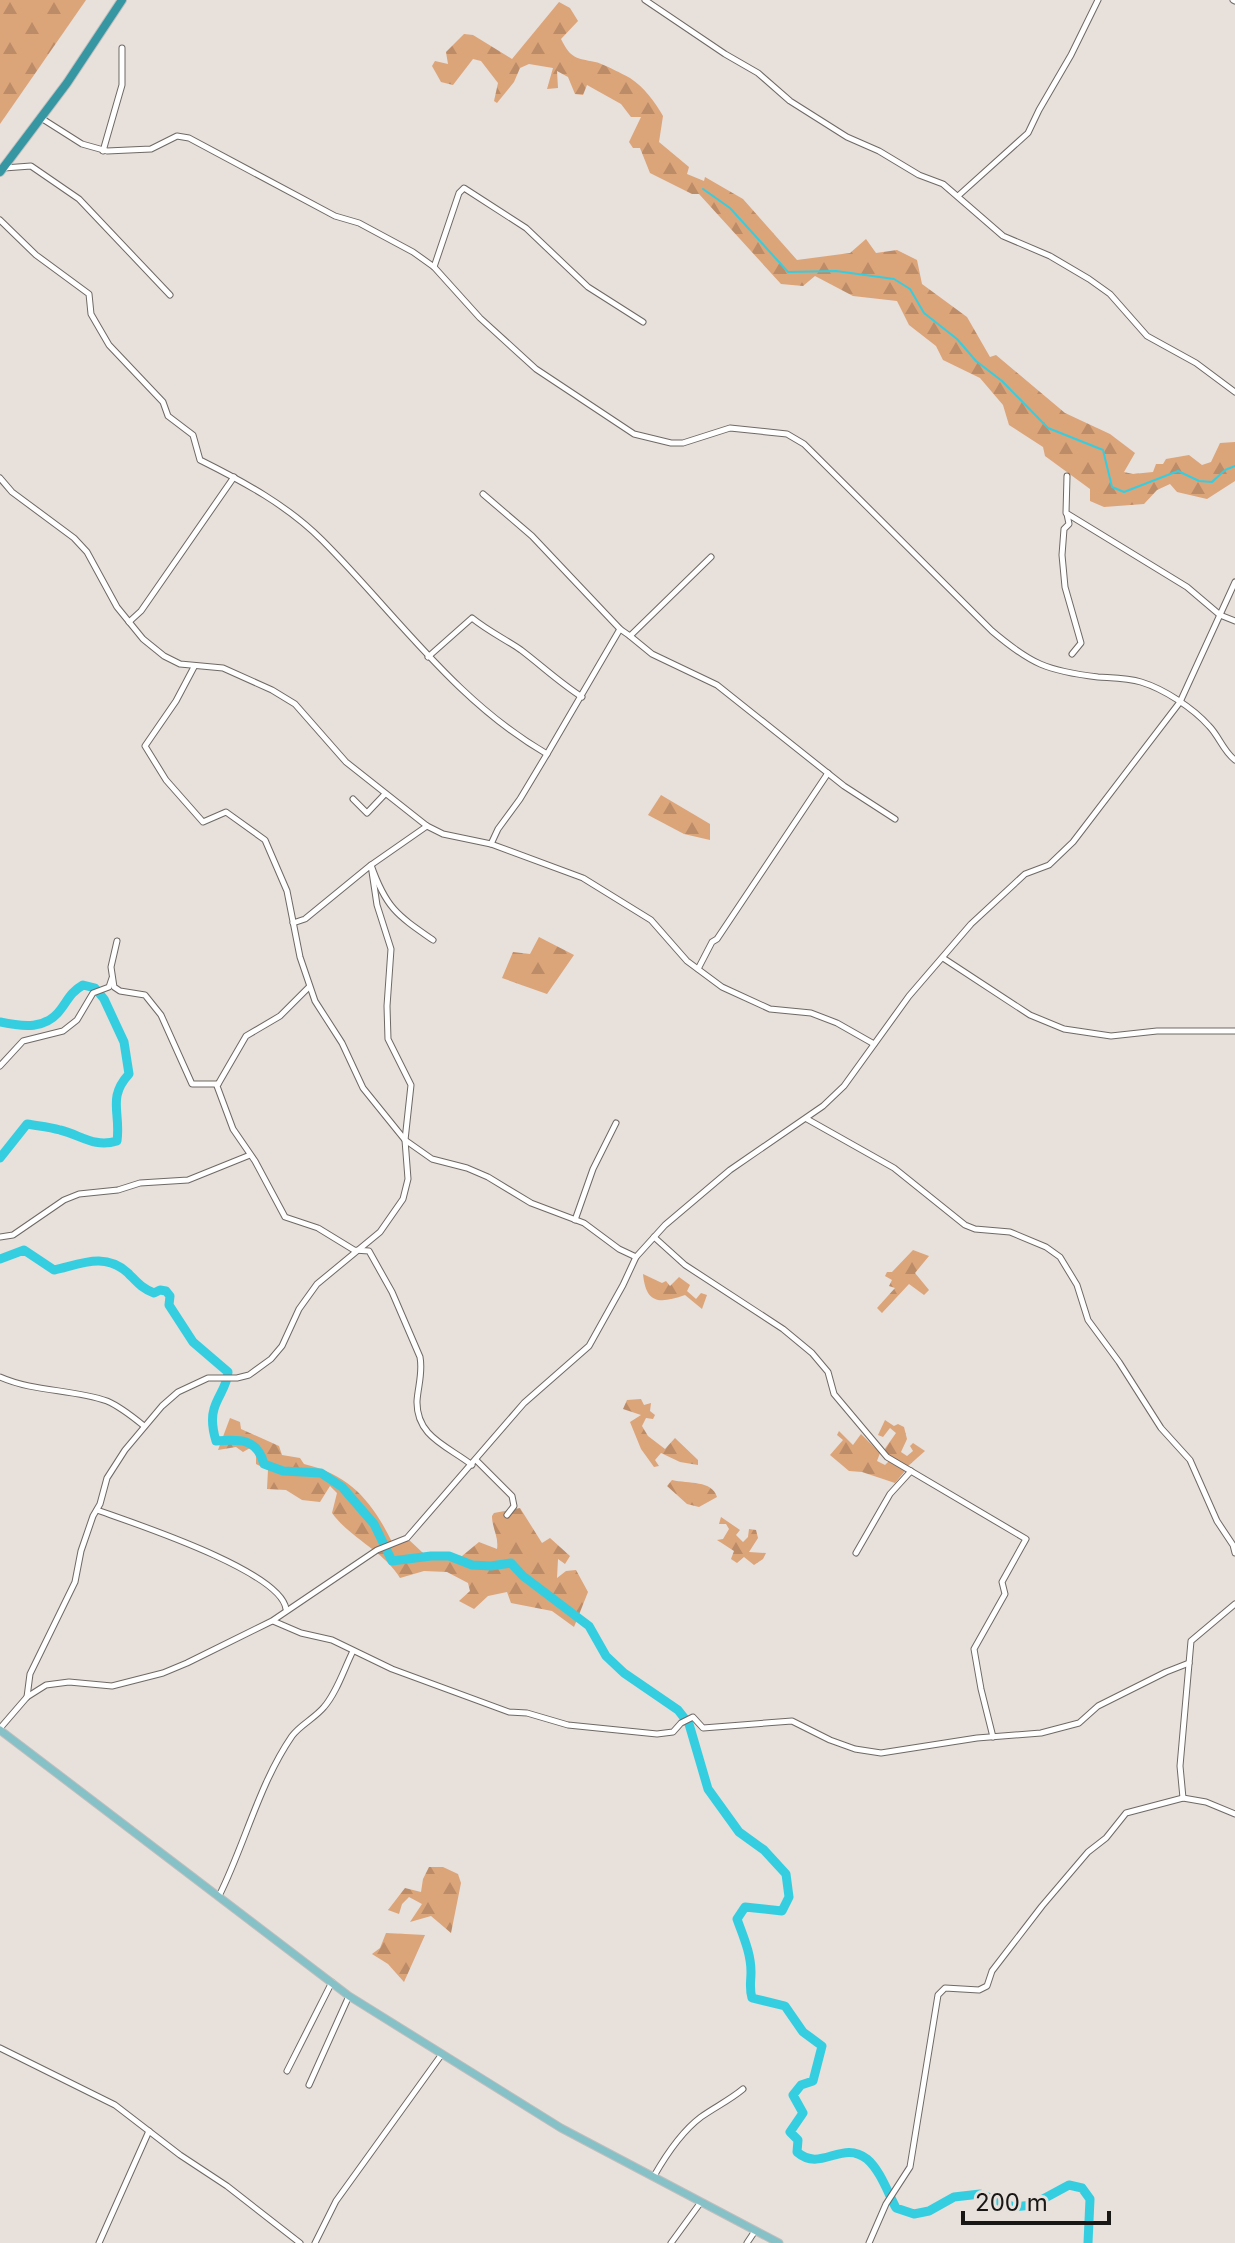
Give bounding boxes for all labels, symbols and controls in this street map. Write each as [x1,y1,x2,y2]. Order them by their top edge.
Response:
scale bar [963,2175,1109,2225]
text: 200 m [975,2188,1048,2217]

